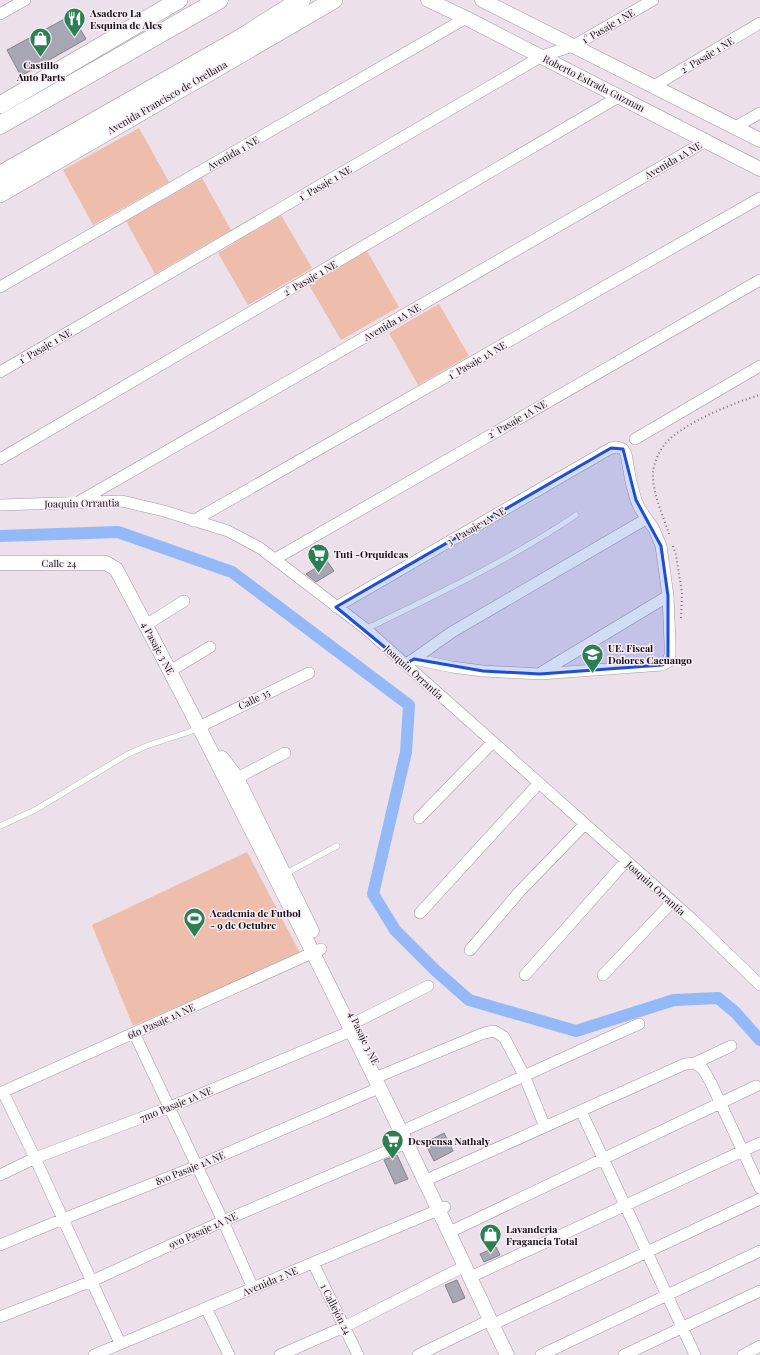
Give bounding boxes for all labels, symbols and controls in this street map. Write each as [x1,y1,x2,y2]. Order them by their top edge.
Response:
street label: 1° Pasaje 1 NE [579,5,637,47]
restaurant icon: Asadero La Esquina de Ales [62,6,88,39]
place label: Asadero La Esquina de Ales [89,6,162,32]
shop icon: Castillo Auto Parts [28,26,54,59]
street label: 2° Pasaje 1 NE [678,34,736,76]
street label: Roberto Estrada Guzman [541,51,647,115]
street label: Avenida Francisco de Orellana [104,57,229,138]
place label: Castillo Auto Parts [16,58,65,84]
street label: Avenida 1 NE [204,133,261,174]
street label: Avenida 1A NE [641,138,704,183]
street label: 1° Pasaje 1 NE [296,162,354,204]
street label: 2° Pasaje 1 NE [280,257,340,299]
street label: Avenida 1A NE [360,300,423,345]
street label: 1° Pasaje 1 NE [16,325,74,367]
street label: 1° Pasaje 1A NE [445,338,509,382]
street label: 2° Pasaje 1A NE [485,396,549,442]
street label: Joaquin Orrantia [43,495,120,511]
street label: 3° Pasaje 1A NE [444,503,508,549]
supermarket icon: Tuti -Orquideas [305,541,331,574]
place label: Tuti -Orquideas [334,547,409,561]
street label: Calle 24 [42,556,76,570]
street label: 4 Pasaje 3 NE [138,619,178,677]
street label: Joaquin Orrantia [381,641,447,702]
school or university icon: UE. Fiscal Dolores Cacuango [579,641,605,674]
place label: UE. Fiscal Dolores Cacuango [608,641,692,667]
street label: Calle 35 [236,685,272,713]
street label: Joaquin Orrantia [623,857,689,918]
sports icon: Academia de Futbol - 9 de Octubre [182,906,208,939]
place label: Academia de Futbol - 9 de Octubre [209,906,301,932]
street label: 6to Pasaje 1A NE [125,1000,197,1042]
street label: 4 Pasaje 3 NE [345,1009,383,1067]
street label: 7mo Pasaje 1A NE [138,1083,214,1125]
supermarket icon: Despensa Nathaly [379,1128,405,1161]
place label: Despensa Nathaly [408,1134,491,1148]
street label: 8vo Pasaje 1A NE [153,1148,227,1188]
street label: 9vo Pasaje 1A NE [166,1209,240,1251]
shop icon: Lavanderia Fragancia Total [477,1222,503,1255]
place label: Lavanderia Fragancia Total [506,1222,578,1248]
street label: Avenida 2 NE [239,1263,300,1299]
street label: 1 Callejón 24 [317,1281,355,1337]

